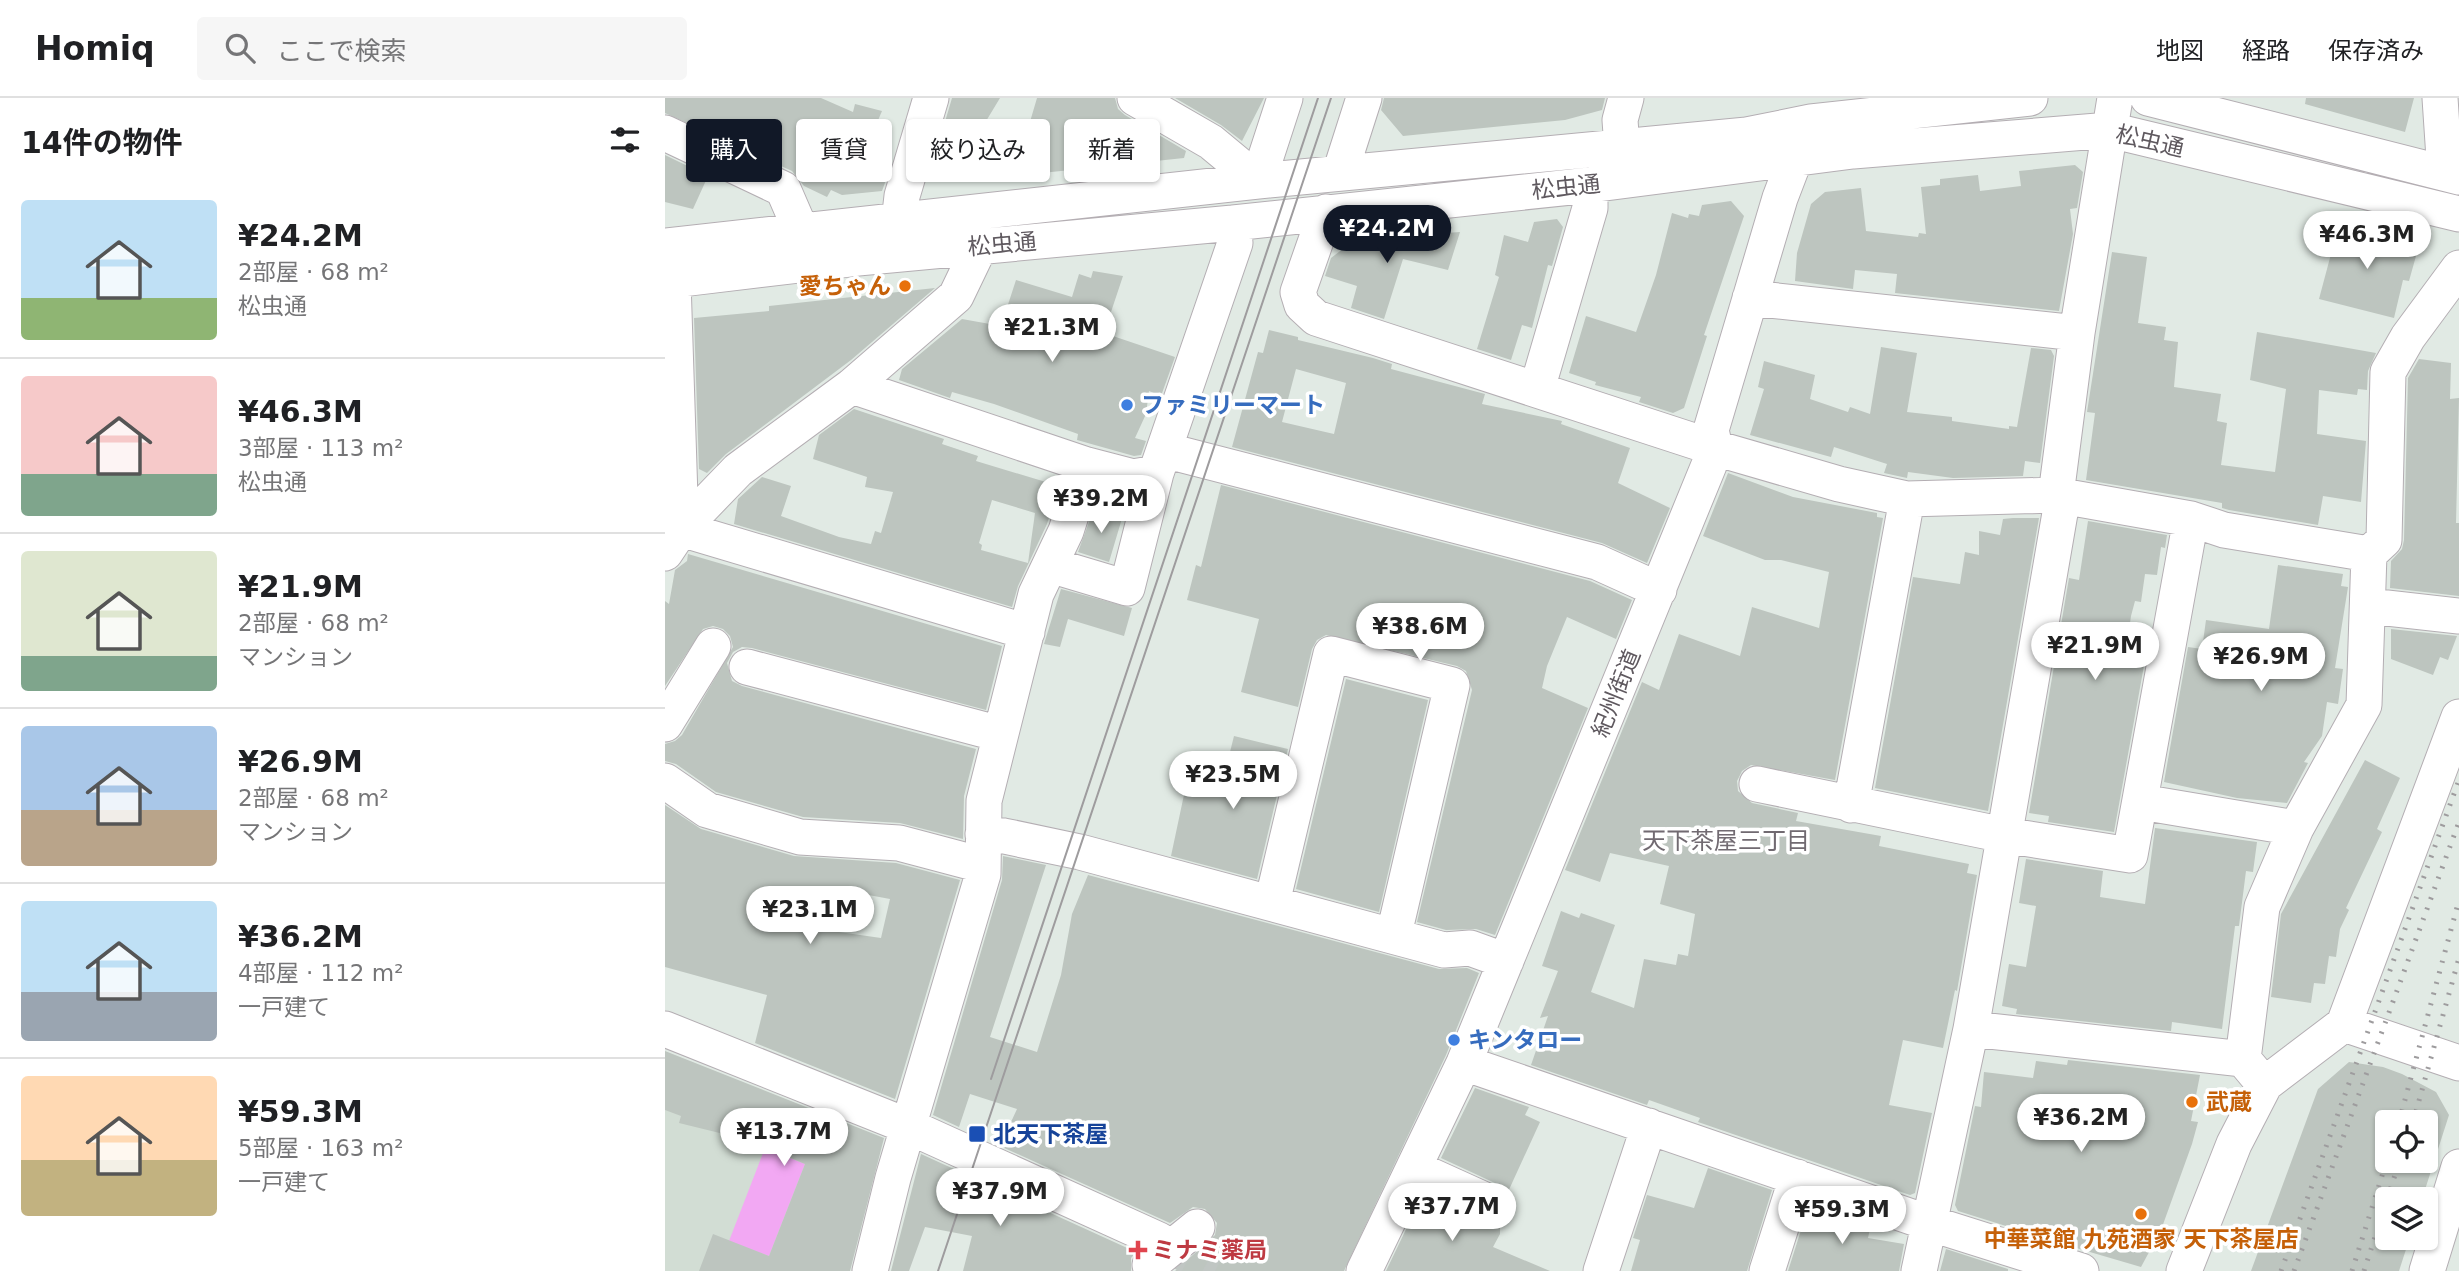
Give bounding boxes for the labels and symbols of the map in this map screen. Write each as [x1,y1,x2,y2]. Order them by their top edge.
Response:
street label: 松虫通 [2113,121,2187,161]
street label: 松虫通 [1530,170,1602,204]
pin: ¥24.2M [1330,206,1444,265]
pin: ¥46.3M [2310,212,2424,271]
street label: 松虫通 [966,228,1038,260]
place label: 愛ちゃん [799,273,891,299]
marker: 愛ちゃん [897,278,913,294]
pin: ¥21.3M [995,304,1109,364]
place label: ファミリーマート [1141,392,1325,418]
marker: ファミリーマート [1119,397,1135,413]
pin: ¥39.2M [1044,476,1158,535]
pin: ¥38.6M [1363,603,1477,663]
pin: ¥21.9M [2038,622,2152,682]
pin: ¥26.9M [2204,634,2318,693]
street label: 紀州街道 [1587,645,1645,741]
pin: ¥23.5M [1176,752,1290,811]
district label: 天下茶屋三丁目 [1642,827,1810,855]
pin: ¥23.1M [753,886,867,946]
place label: キンタロー [1468,1027,1582,1053]
marker: キンタロー [1446,1032,1462,1048]
place label: 武蔵 [2206,1089,2252,1115]
pin: ¥36.2M [2024,1094,2138,1154]
marker: 武蔵 [2184,1094,2200,1110]
pin: ¥13.7M [727,1108,841,1168]
place label: 北天下茶屋 [993,1121,1108,1147]
marker: 北天下茶屋 [967,1124,987,1144]
pin: ¥37.9M [943,1168,1057,1228]
pin: ¥37.7M [1395,1184,1509,1243]
pin: ¥59.3M [1785,1186,1899,1246]
marker: 中華菜館 九苑酒家 天下茶屋店 [2133,1206,2149,1222]
place label: 中華菜館 九苑酒家 天下茶屋店 [1983,1226,2299,1252]
place label: ミナミ薬局 [1152,1237,1267,1263]
marker: ミナミ薬局 [1130,1242,1146,1258]

